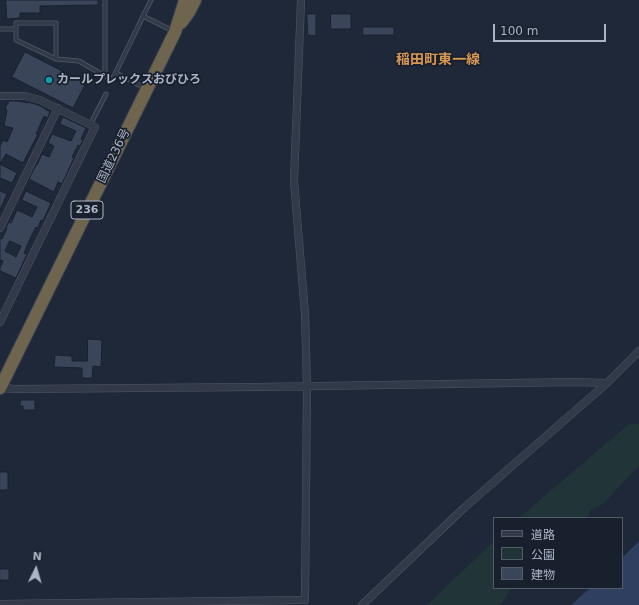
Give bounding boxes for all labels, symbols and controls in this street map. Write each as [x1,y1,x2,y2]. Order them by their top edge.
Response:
scale bar [495,16,608,42]
text: 100 m [500,24,538,38]
district label: 稲田町東一線 [396,52,480,68]
place label: カールプレックスおびひろ [57,73,201,87]
marker: カールプレックスおびひろ [44,75,54,85]
street label: 国道236号 [95,126,133,186]
road number: 236 [71,201,103,219]
legend [493,517,623,589]
text: 道路 [531,528,555,542]
text: 公園 [531,548,555,562]
north arrow [16,549,56,589]
text: N [32,550,42,563]
text: 建物 [531,568,555,582]

